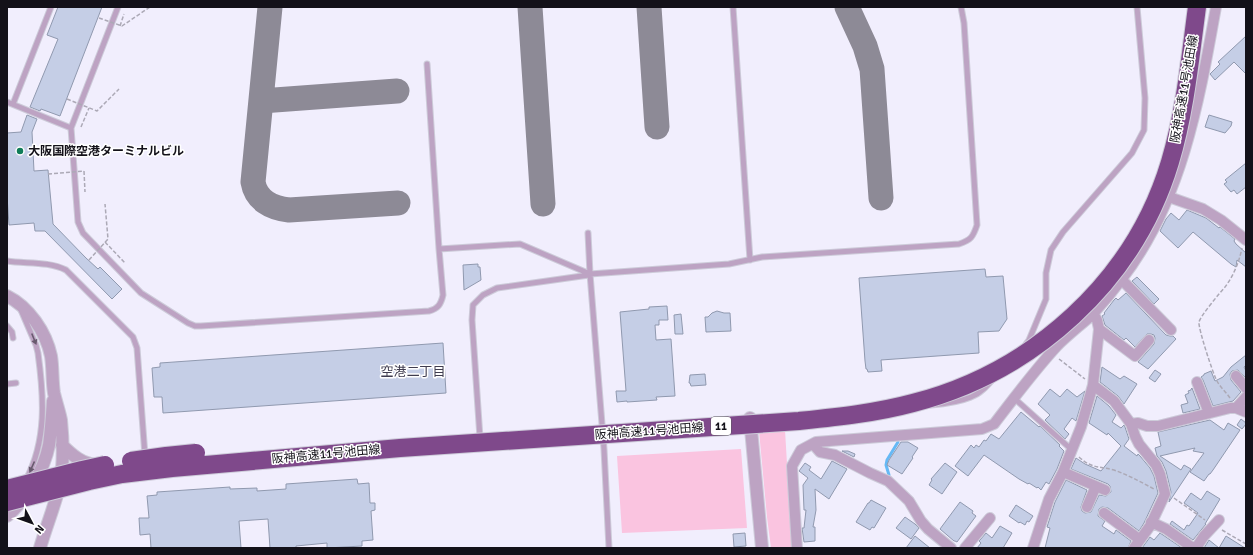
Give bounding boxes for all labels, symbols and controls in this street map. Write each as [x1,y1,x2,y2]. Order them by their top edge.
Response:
street label: 阪神高速11号池田線 [1168,34,1201,144]
place label: 大阪国際空港ターミナルビル [28,144,184,159]
marker: 大阪国際空港ターミナルビル [15,146,25,156]
one-way arrow [31,334,37,346]
district label: 空港二丁目 [380,364,446,380]
road number: 11 [711,417,731,435]
street label: 阪神高速11号池田線 [594,420,704,443]
street label: 阪神高速11号池田線 [271,442,381,467]
one-way arrow [29,462,35,473]
north arrow [12,503,52,543]
text: N [32,522,47,536]

